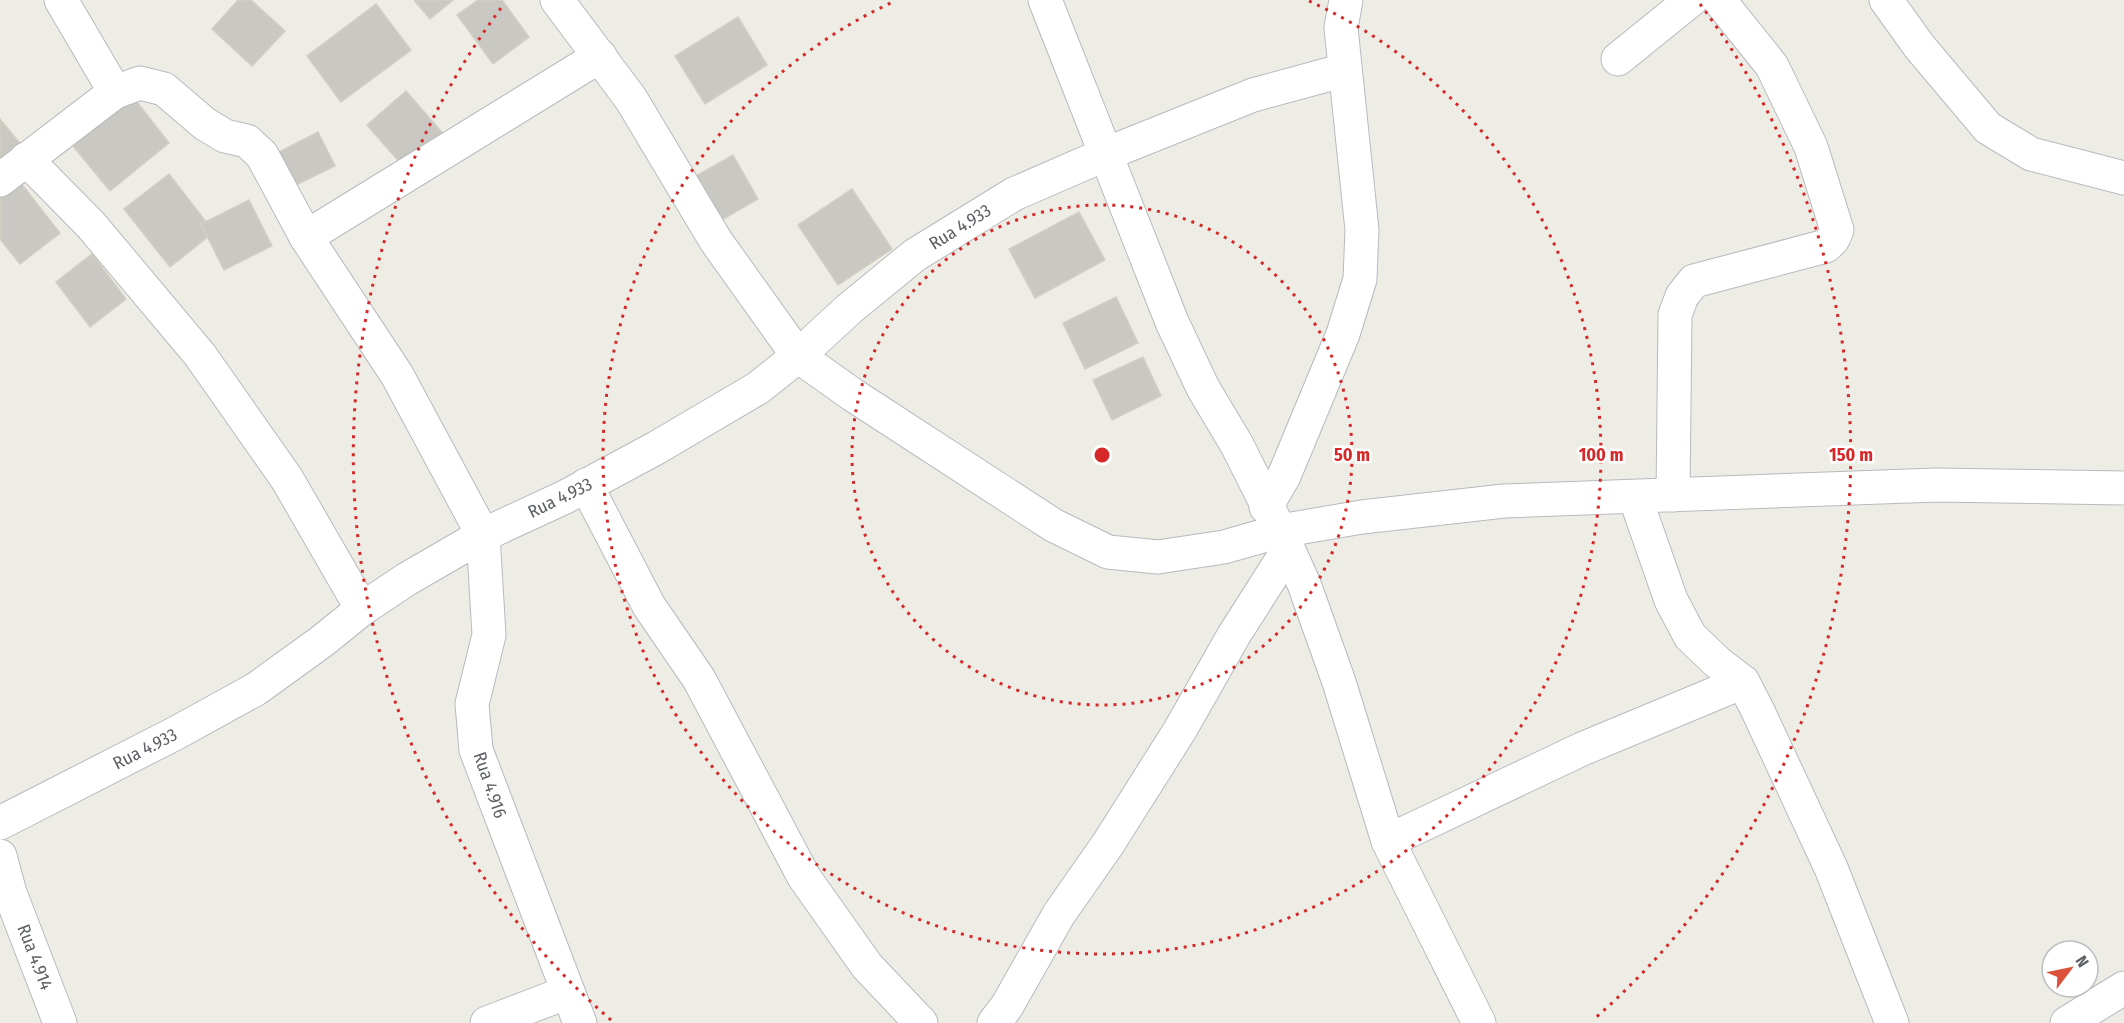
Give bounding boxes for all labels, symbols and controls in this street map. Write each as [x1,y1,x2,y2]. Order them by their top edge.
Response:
street label: Rua 4.933 [925,199,995,255]
text: 50 m [1334,444,1370,466]
text: 100 m [1579,444,1623,466]
text: 150 m [1829,444,1873,466]
centre of rings [1092,445,1112,465]
street label: Rua 4.933 [524,473,596,523]
street label: Rua 4.933 [109,724,181,774]
street label: Rua 4.916 [468,749,512,821]
street label: Rua 4.914 [12,921,58,993]
north arrow [2040,939,2100,999]
text: N [2072,952,2093,970]

